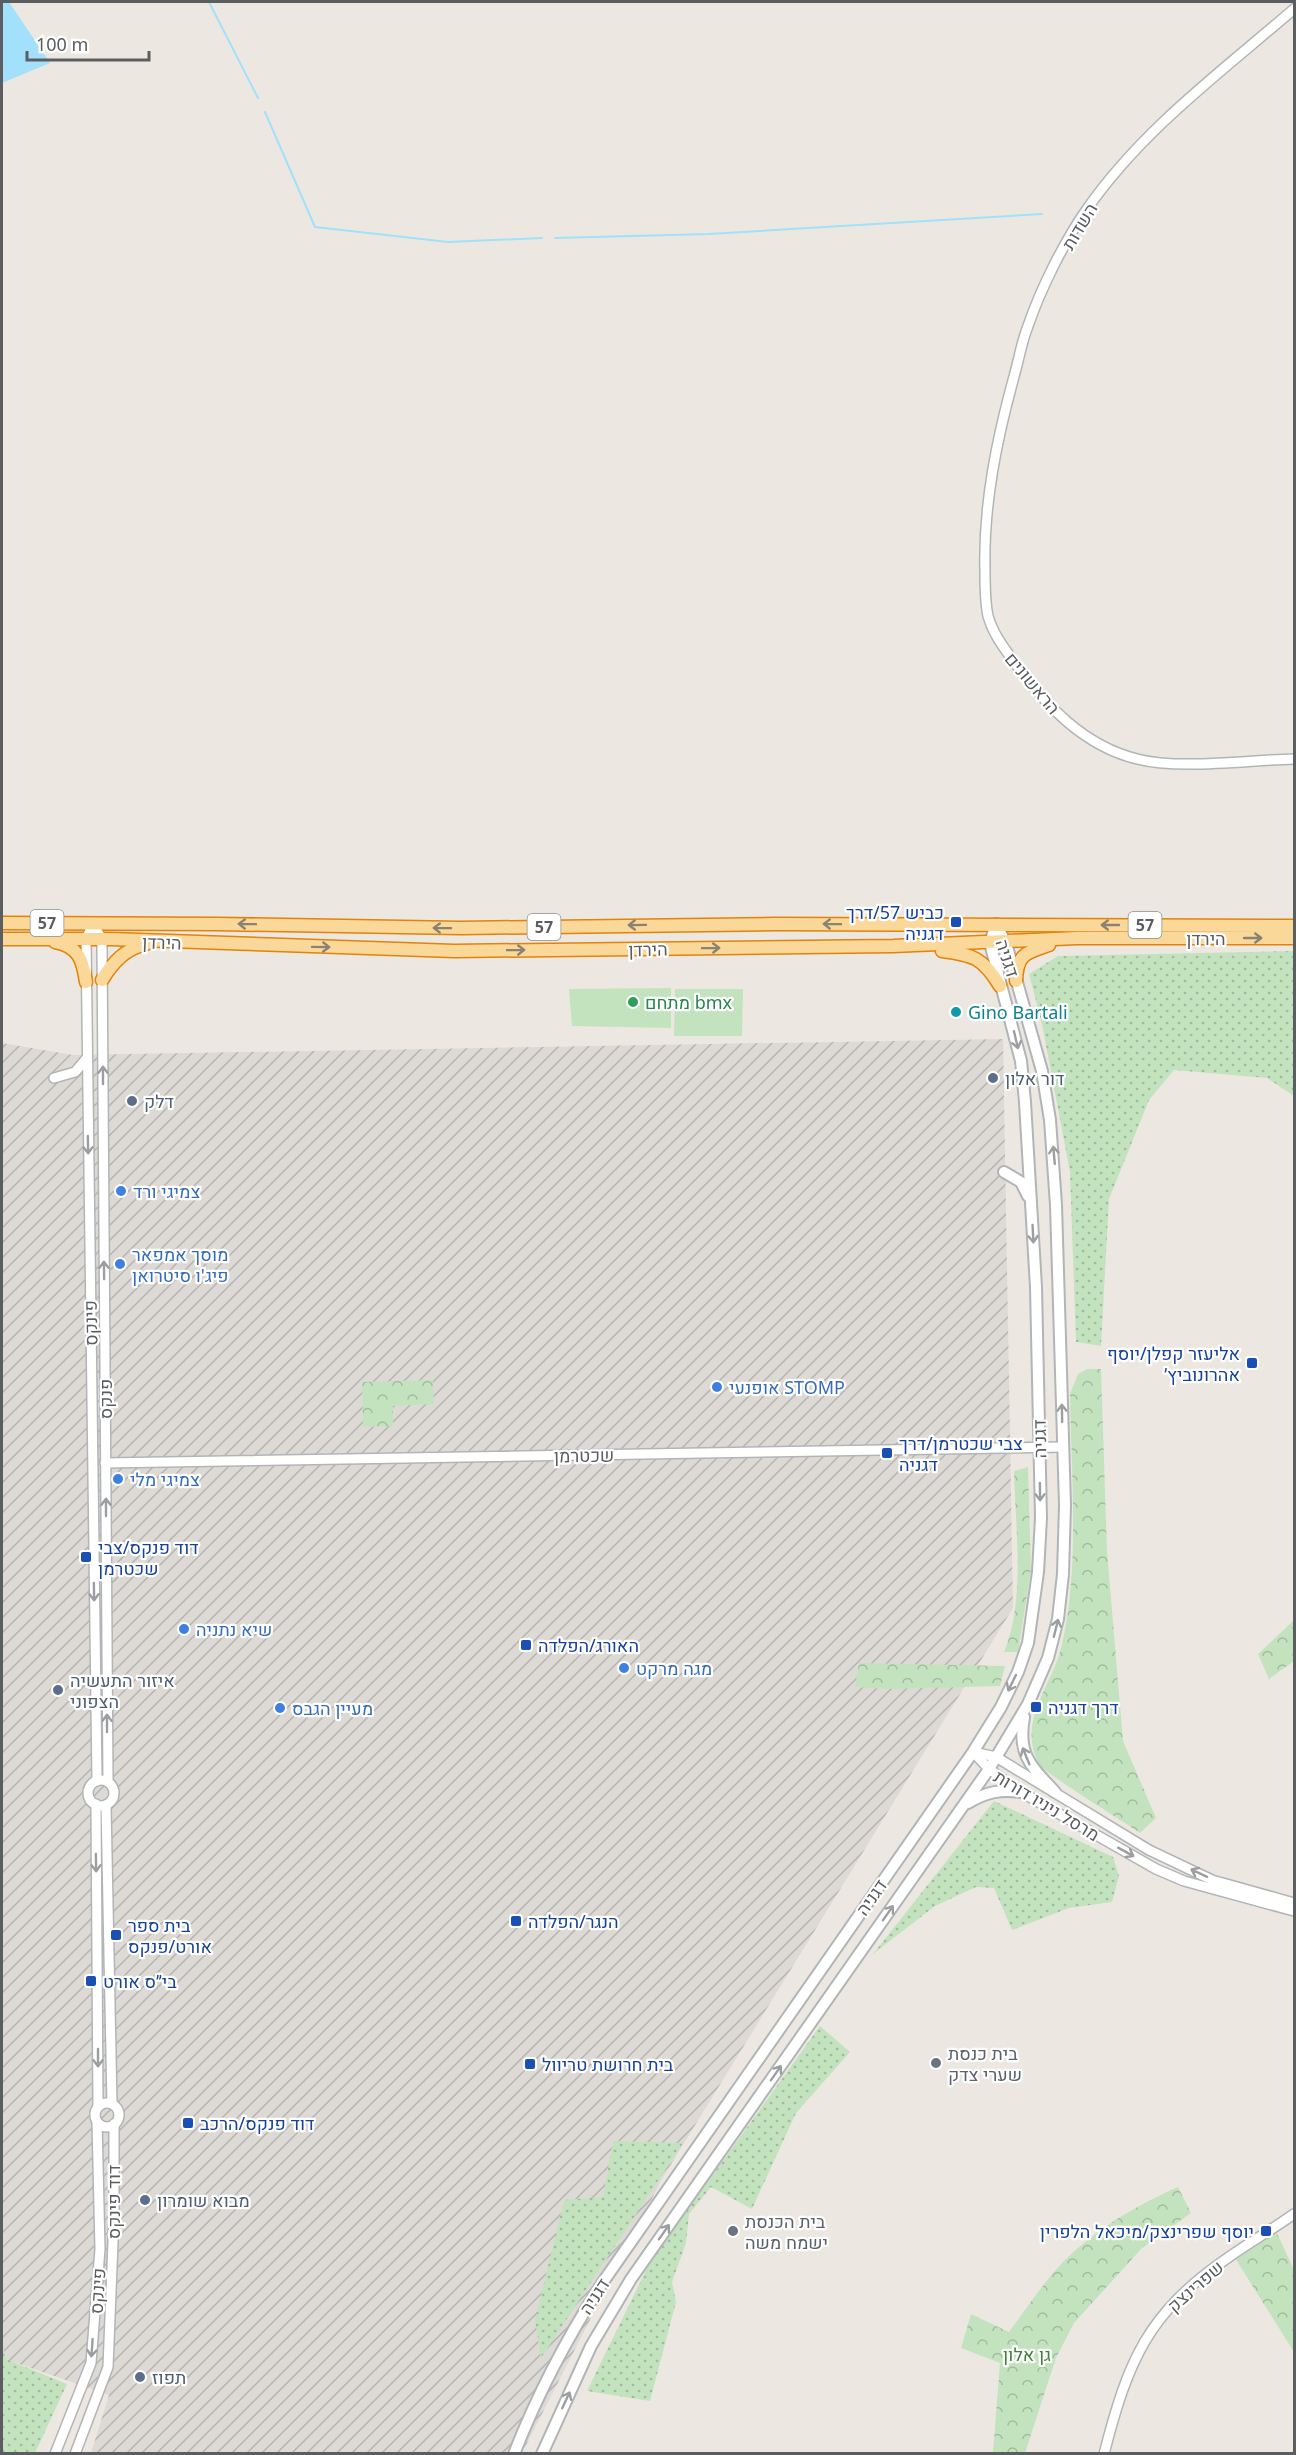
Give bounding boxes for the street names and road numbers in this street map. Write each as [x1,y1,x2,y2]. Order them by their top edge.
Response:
street label: השדות [1056,198,1102,254]
street label: הראשונים [1000,647,1066,719]
road number: 57 [30,910,63,936]
road number: 57 [1128,912,1162,938]
road number: 57 [528,914,560,940]
street label: הירדן [1186,926,1226,950]
street label: הירדן [142,929,182,955]
street label: דגניה [991,936,1025,980]
street label: הירדן [628,937,668,961]
street label: פינקס [78,1300,102,1346]
street label: פנקס [93,1379,117,1419]
street label: דגניה [1027,1419,1051,1459]
street label: שכטרמן [554,1442,614,1468]
street label: מרסל ניניו דורות [990,1764,1104,1846]
street label: דגניה [850,1874,892,1920]
street label: דוד פינקס [101,2165,125,2239]
street label: שפרינצק [1162,2255,1228,2317]
street label: פינקס [83,2267,111,2315]
street label: דגניה [573,2273,615,2319]

